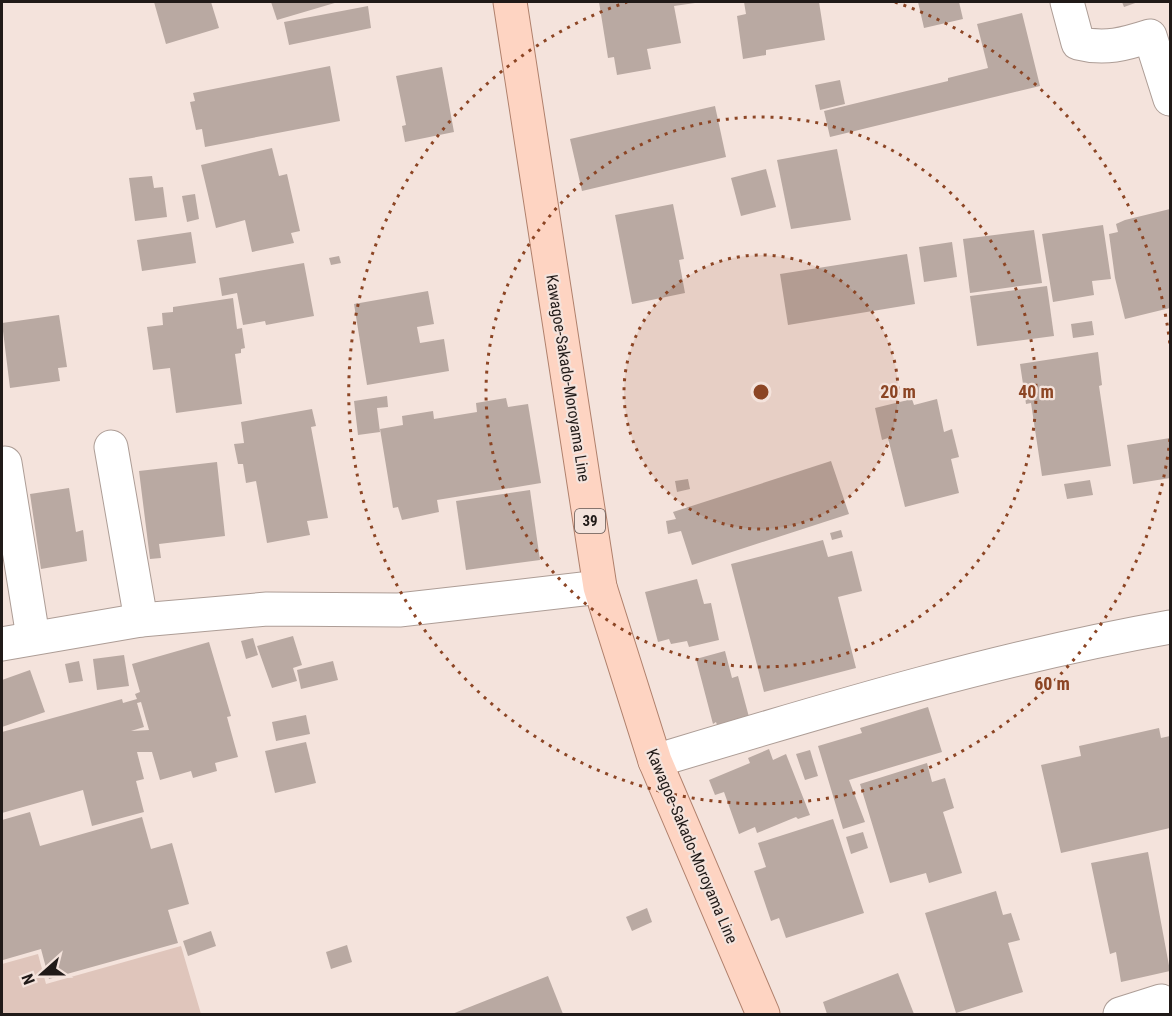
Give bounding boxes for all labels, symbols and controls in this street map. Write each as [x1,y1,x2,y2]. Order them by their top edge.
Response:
street label: Kawagoe-Sakado-Moroyama Line [542,273,594,483]
text: 20 m [880,381,916,402]
text: 40 m [1018,381,1054,402]
centre of rings [751,382,771,402]
road number: 39 [575,509,605,533]
text: 60 m [1034,673,1070,694]
street label: Kawagoe-Sakado-Moroyama Line [642,746,742,946]
north arrow [12,944,72,1004]
text: N [18,971,39,987]

